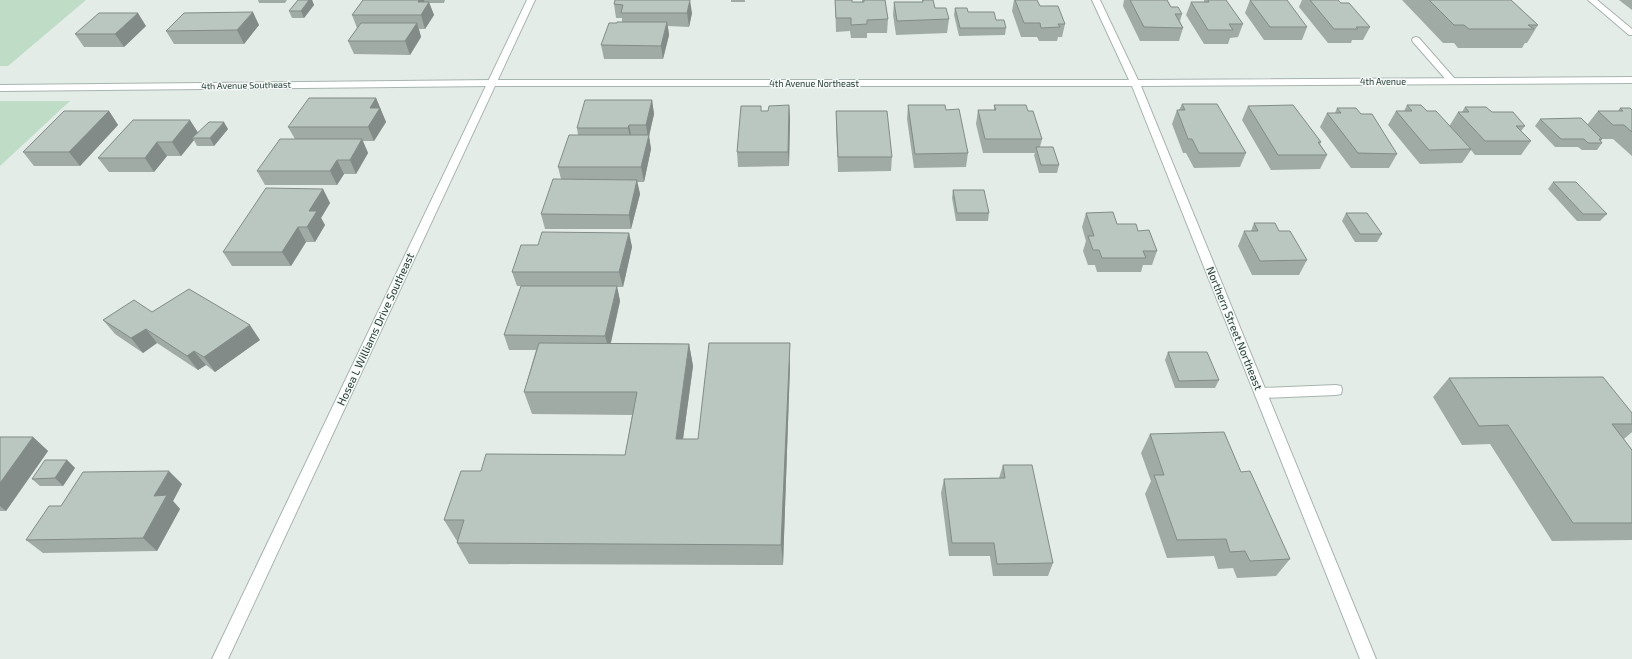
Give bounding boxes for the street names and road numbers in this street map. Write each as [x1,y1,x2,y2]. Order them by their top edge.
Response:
street label: 4th Avenue [1360,76,1406,87]
street label: 4th Avenue Northeast [769,78,859,89]
street label: 4th Avenue Southeast [201,79,292,91]
street label: Hosea L Williams Drive Southeast [334,251,416,407]
street label: Northern Street Northeast [1204,264,1266,392]

